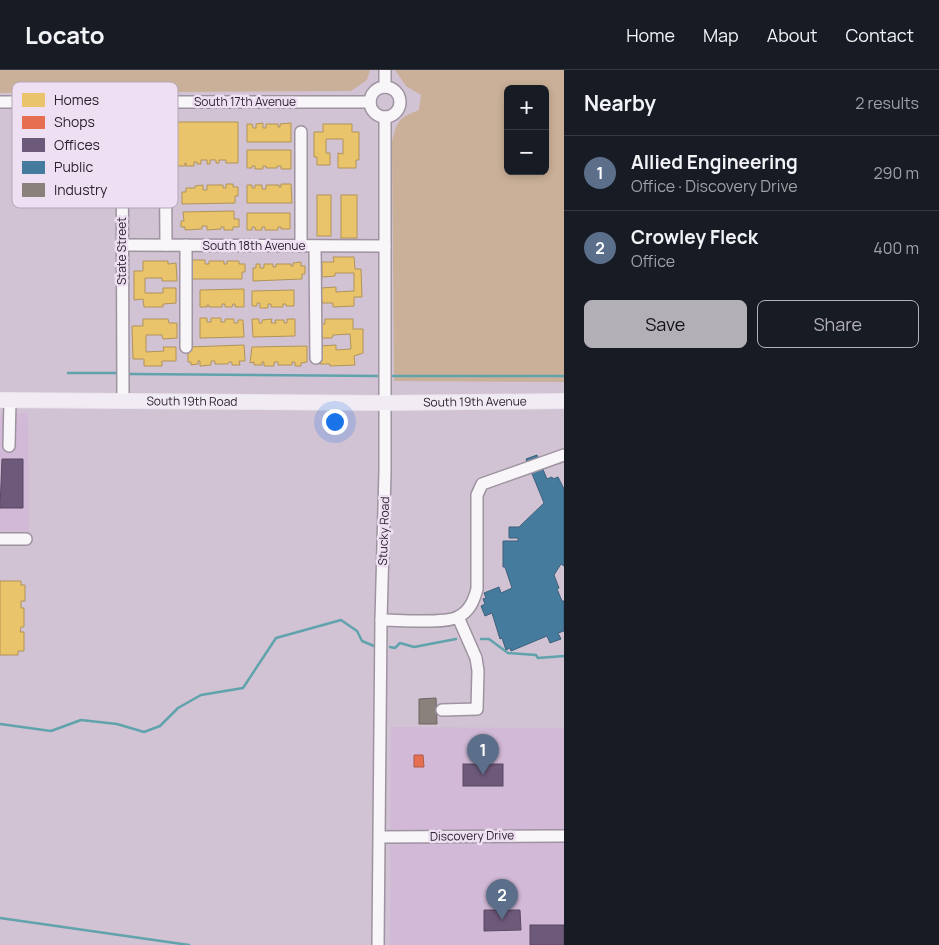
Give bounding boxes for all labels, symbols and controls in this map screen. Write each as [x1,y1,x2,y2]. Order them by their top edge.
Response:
text: Locato [25,18,105,51]
text: Home [626,23,675,47]
text: Map [703,23,739,47]
text: About [767,23,817,47]
text: Contact [845,23,914,47]
legend [12,82,178,208]
map controls [504,85,549,175]
button: + [504,85,549,130]
text: Nearby [584,89,656,117]
text: Homes [54,90,99,109]
text: 2 results [855,92,919,114]
street label: South 17th Avenue [194,93,296,110]
text: Shops [54,112,95,131]
button: − [504,130,549,175]
text: Offices [54,135,100,154]
text: Allied Engineering [631,149,798,175]
text: Public [54,157,94,176]
text: 1 [596,162,604,184]
text: 290 m [873,162,919,184]
text: Office · Discovery Drive [631,175,798,197]
text: Industry [54,180,108,199]
street label: State Street [113,217,130,285]
text: Crowley Fleck [631,224,758,250]
street label: South 18th Avenue [202,237,306,254]
text: 2 [595,237,605,259]
text: 400 m [873,237,919,259]
text: Office [631,250,675,272]
button: Save [584,300,747,348]
button: Share [757,300,919,348]
street label: South 19th Road [146,392,238,410]
street label: South 19th Avenue [423,392,527,411]
your location [322,409,348,435]
street label: Stucky Road [374,496,393,566]
pin: 1 [467,734,499,775]
street label: Discovery Drive [430,826,514,845]
pin: 2 [486,879,518,920]

